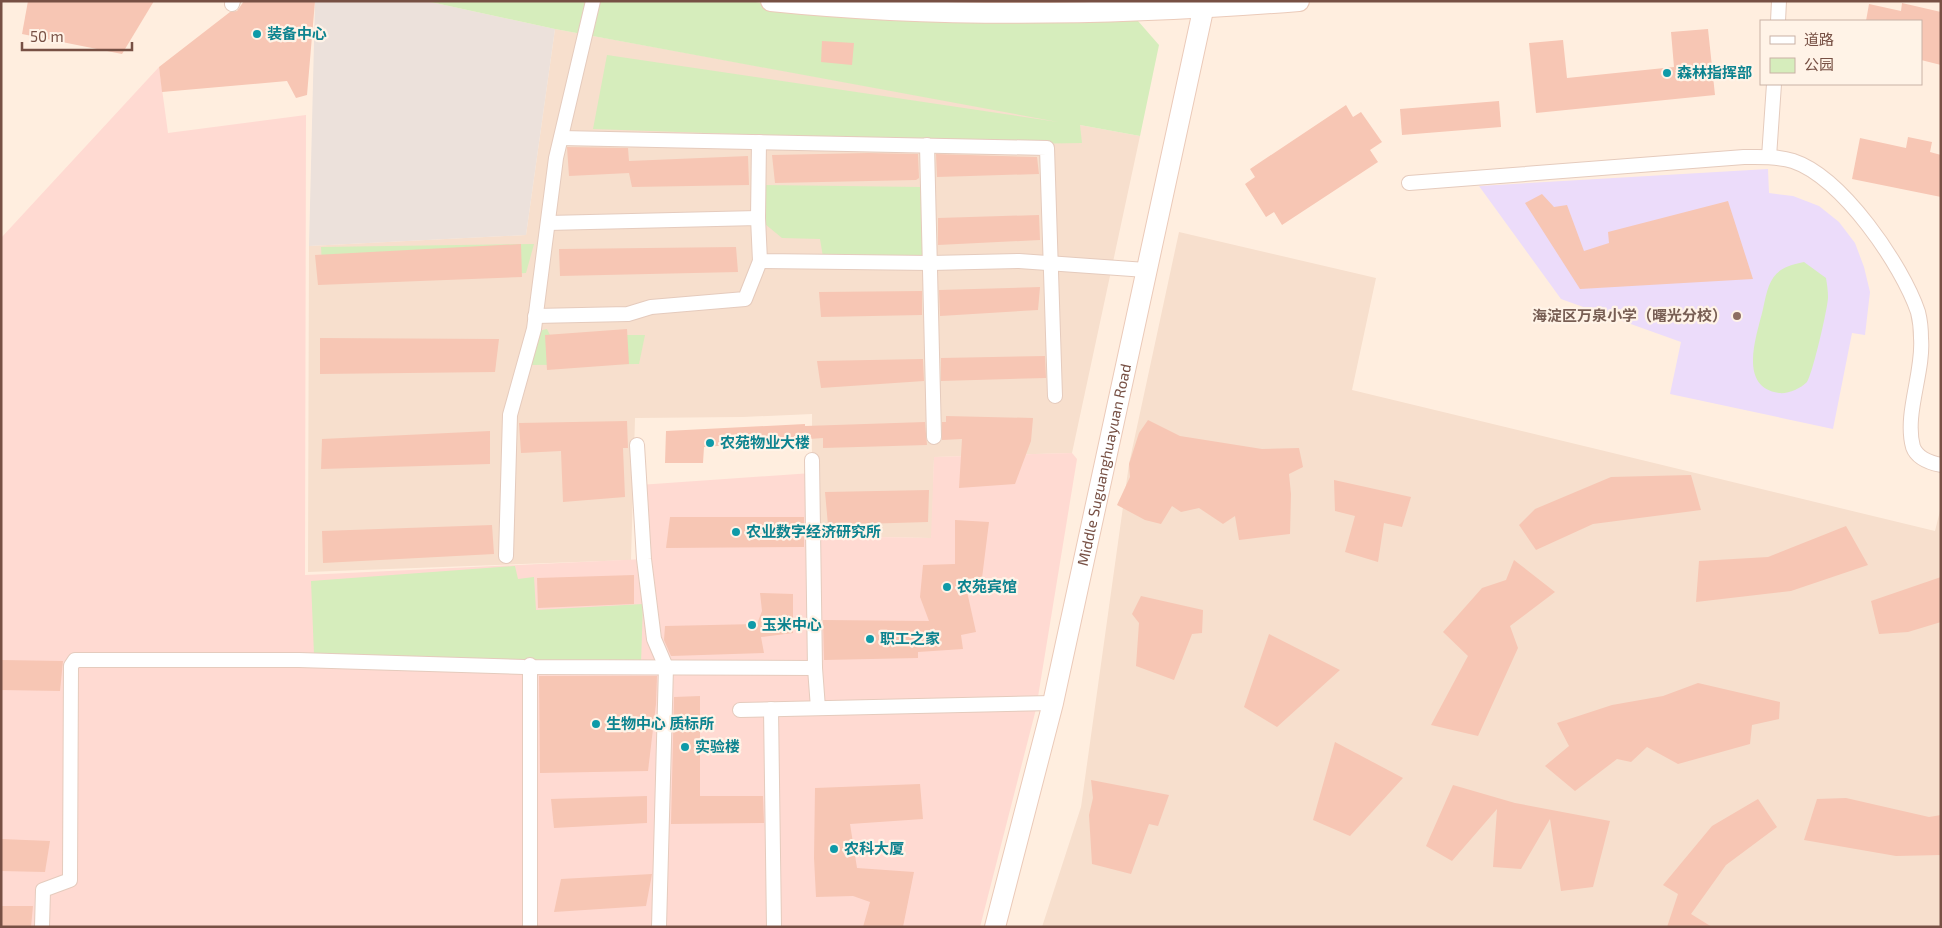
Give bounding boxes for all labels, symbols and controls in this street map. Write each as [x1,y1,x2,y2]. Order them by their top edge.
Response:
scale bar [22,20,132,52]
legend [1760,20,1922,85]
place label: 装备中心 [267,24,327,42]
text: 50 m [30,27,64,45]
marker: 装备中心 [251,28,263,40]
text: 道路 [1804,30,1834,48]
text: 公园 [1804,55,1834,73]
place label: 森林指挥部 [1677,63,1752,81]
marker: 森林指挥部 [1661,67,1673,79]
place label: 海淀区万泉小学（曙光分校） [1532,306,1727,324]
marker: 海淀区万泉小学（曙光分校） [1731,310,1743,322]
street label: Middle Suguanghuayuan Road [1073,362,1134,567]
place label: 农苑物业大楼 [720,433,810,451]
marker: 农苑物业大楼 [704,437,716,449]
place label: 农业数字经济研究所 [746,522,881,540]
marker: 农业数字经济研究所 [730,526,742,538]
place label: 农苑宾馆 [957,577,1017,595]
marker: 农苑宾馆 [941,581,953,593]
place label: 玉米中心 [762,615,822,633]
marker: 玉米中心 [746,619,758,631]
place label: 职工之家 [880,629,940,647]
marker: 职工之家 [864,633,876,645]
place label: 生物中心 质标所 [606,714,714,732]
marker: 生物中心 质标所 [590,718,602,730]
place label: 实验楼 [695,737,740,755]
marker: 实验楼 [679,741,691,753]
place label: 农科大厦 [844,839,904,857]
marker: 农科大厦 [828,843,840,855]

